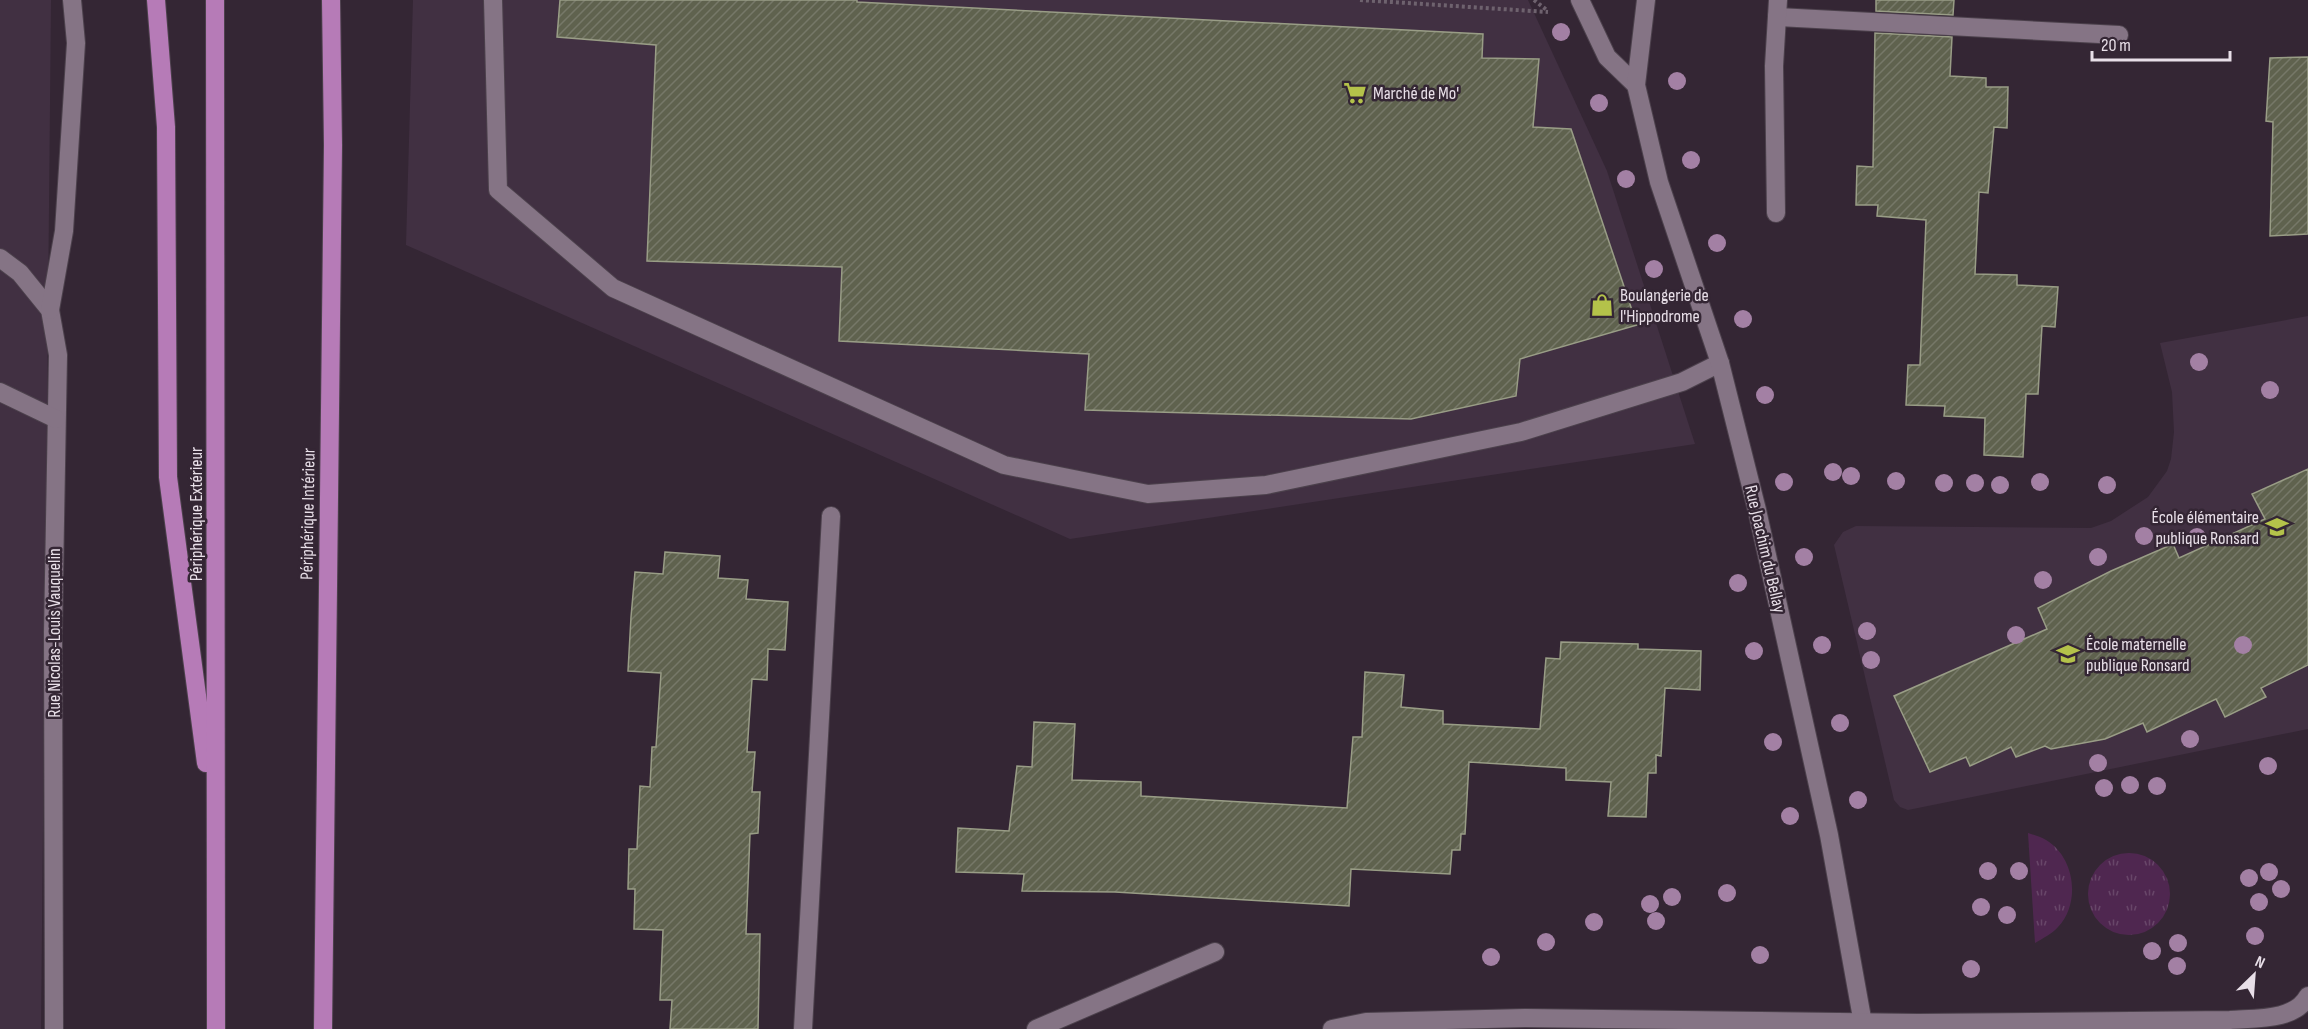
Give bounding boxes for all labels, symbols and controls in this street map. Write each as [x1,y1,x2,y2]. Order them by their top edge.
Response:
scale bar [2092,24,2230,62]
text: 20 m [2101,35,2131,56]
supermarket icon: Marché de Mo' [1342,80,1368,106]
place label: Marché de Mo' [1373,83,1459,104]
place label: Boulangerie de l'Hippodrome [1620,285,1709,327]
shop icon: Boulangerie de l'Hippodrome [1589,292,1615,318]
street label: Périphérique Extérieur [186,447,207,581]
street label: Périphérique Intérieur [296,448,320,580]
street label: Rue Joachim du Bellay [1740,483,1790,615]
place label: École élémentaire publique Ronsard [2151,507,2259,549]
school or university icon: École élémentaire publique Ronsard [2264,514,2290,540]
street label: Rue Nicolas-Louis Vauquelin [44,548,65,718]
place label: École maternelle publique Ronsard [2086,634,2190,676]
school or university icon: École maternelle publique Ronsard [2055,641,2081,667]
north arrow [2224,945,2284,1005]
text: N [2252,952,2268,973]

